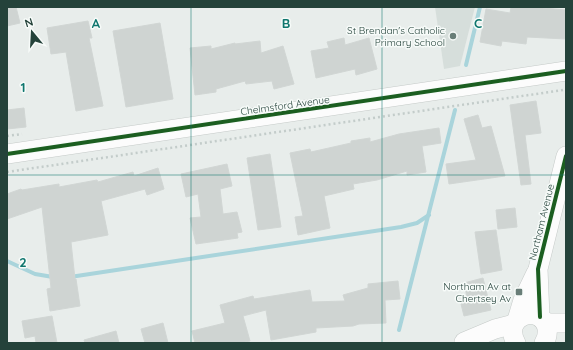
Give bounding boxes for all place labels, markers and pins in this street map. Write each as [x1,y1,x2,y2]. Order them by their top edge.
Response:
place label: St Brendan's Catholic Primary School [347,24,445,49]
marker: St Brendan's Catholic Primary School [448,31,458,41]
place label: Northam Av at Chertsey Av [443,280,512,305]
marker: Northam Av at Chertsey Av [514,287,524,297]

